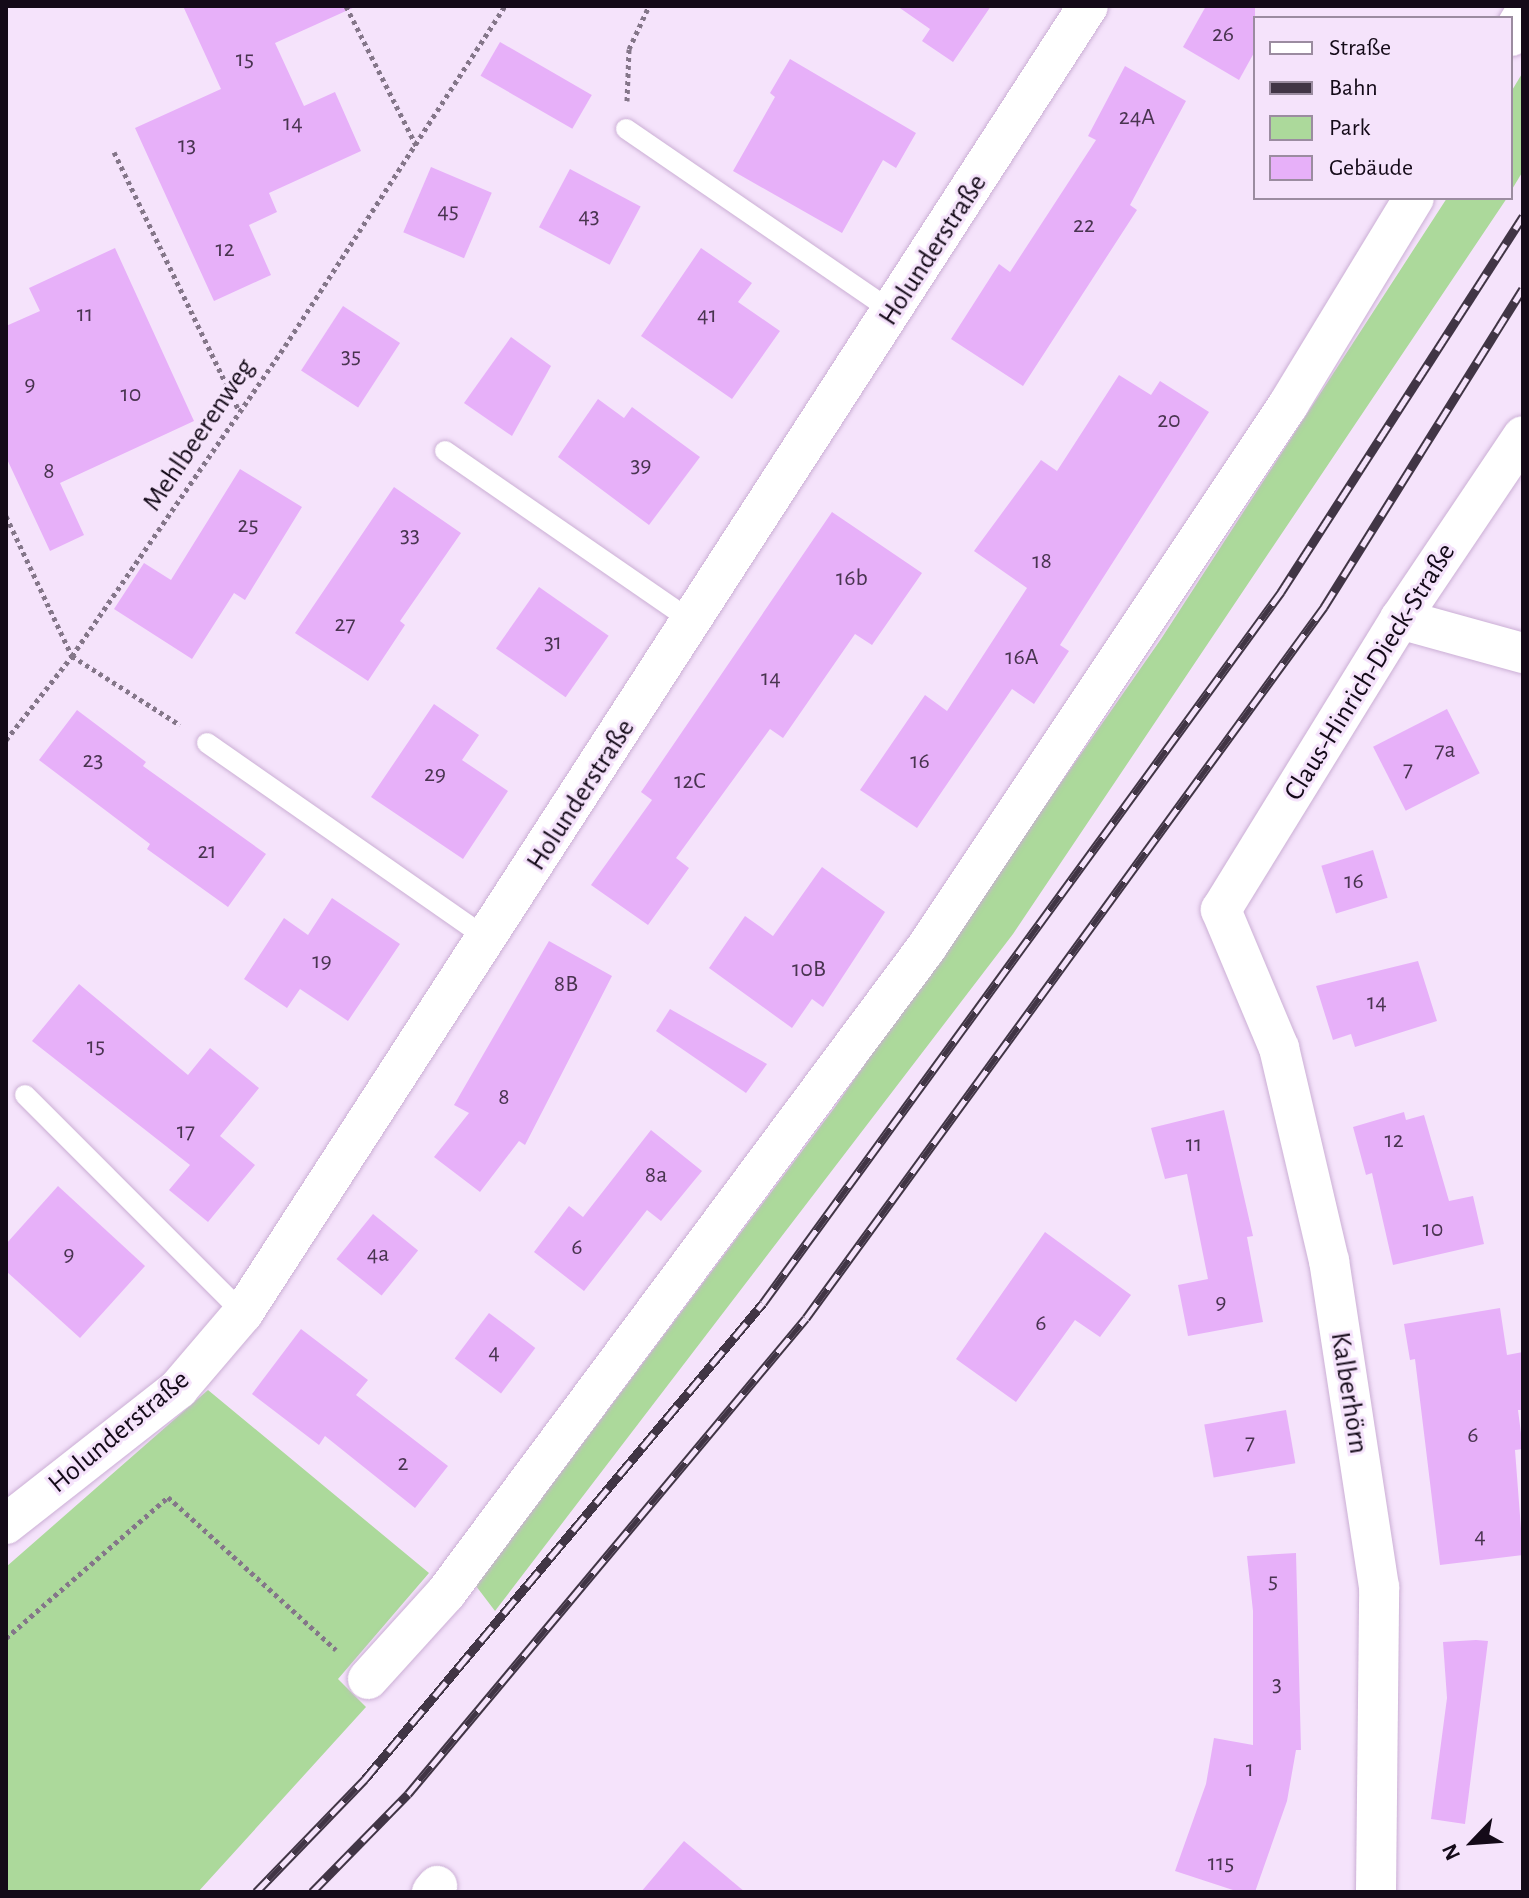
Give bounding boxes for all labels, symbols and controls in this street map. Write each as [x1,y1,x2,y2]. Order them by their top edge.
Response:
legend [1253,16,1513,200]
house number: 26 [1212,21,1234,49]
text: Straße [1329,36,1391,60]
house number: 15 [236,46,254,74]
text: Bahn [1329,76,1378,100]
house number: 24A [1119,104,1155,132]
house number: 14 [283,110,303,138]
text: Park [1329,116,1370,140]
house number: 13 [178,132,196,160]
text: Gebäude [1329,156,1413,180]
street label: Holunderstraße [872,168,994,332]
house number: 45 [437,198,459,226]
house number: 43 [578,203,600,231]
house number: 22 [1073,212,1095,240]
house number: 12 [215,236,235,264]
house number: 11 [77,301,93,329]
house number: 41 [697,302,717,330]
house number: 35 [341,343,361,371]
street label: Mehlbeerenweg [136,352,262,518]
house number: 9 [24,371,36,399]
house number: 10 [121,381,141,409]
house number: 20 [1157,407,1181,435]
house number: 39 [630,452,652,480]
house number: 8 [43,458,55,486]
house number: 25 [238,512,258,540]
house number: 33 [400,522,420,550]
street label: Claus-Hinrich-Dieck-Straße [1277,537,1463,807]
house number: 18 [1032,548,1052,576]
house number: 16b [836,565,868,593]
house number: 27 [335,611,355,639]
house number: 31 [544,629,562,657]
house number: 16A [1005,644,1039,672]
house number: 14 [761,665,781,693]
street label: Holunderstraße [520,713,642,877]
house number: 7a [1434,737,1456,765]
house number: 23 [83,747,103,775]
house number: 16 [910,748,930,776]
house number: 7 [1403,756,1413,784]
house number: 29 [424,761,446,789]
house number: 12C [674,768,706,796]
house number: 21 [197,838,217,866]
house number: 16 [1344,868,1364,896]
house number: 19 [312,948,332,976]
house number: 10B [792,956,826,984]
house number: 8B [554,971,578,999]
house number: 14 [1367,989,1387,1017]
house number: 15 [87,1033,105,1061]
house number: 8 [498,1084,510,1112]
house number: 17 [177,1118,195,1146]
house number: 12 [1384,1127,1404,1155]
house number: 11 [1186,1131,1202,1159]
house number: 8a [645,1162,667,1190]
house number: 10 [1423,1216,1443,1244]
house number: 6 [571,1234,583,1262]
house number: 9 [63,1241,75,1269]
house number: 4a [367,1241,389,1269]
house number: 9 [1215,1289,1227,1317]
house number: 6 [1035,1310,1047,1338]
street label: Kalberhörn [1323,1330,1375,1456]
house number: 4 [488,1339,500,1367]
street label: Holunderstraße [42,1363,196,1501]
house number: 6 [1467,1422,1479,1450]
house number: 7 [1245,1429,1255,1457]
house number: 2 [398,1450,408,1478]
house number: 4 [1474,1523,1486,1551]
house number: 5 [1268,1568,1278,1596]
house number: 3 [1272,1671,1282,1699]
house number: 1 [1246,1756,1254,1784]
north arrow [1433,1802,1513,1882]
text: N [1438,1841,1464,1864]
house number: 115 [1208,1850,1234,1878]

